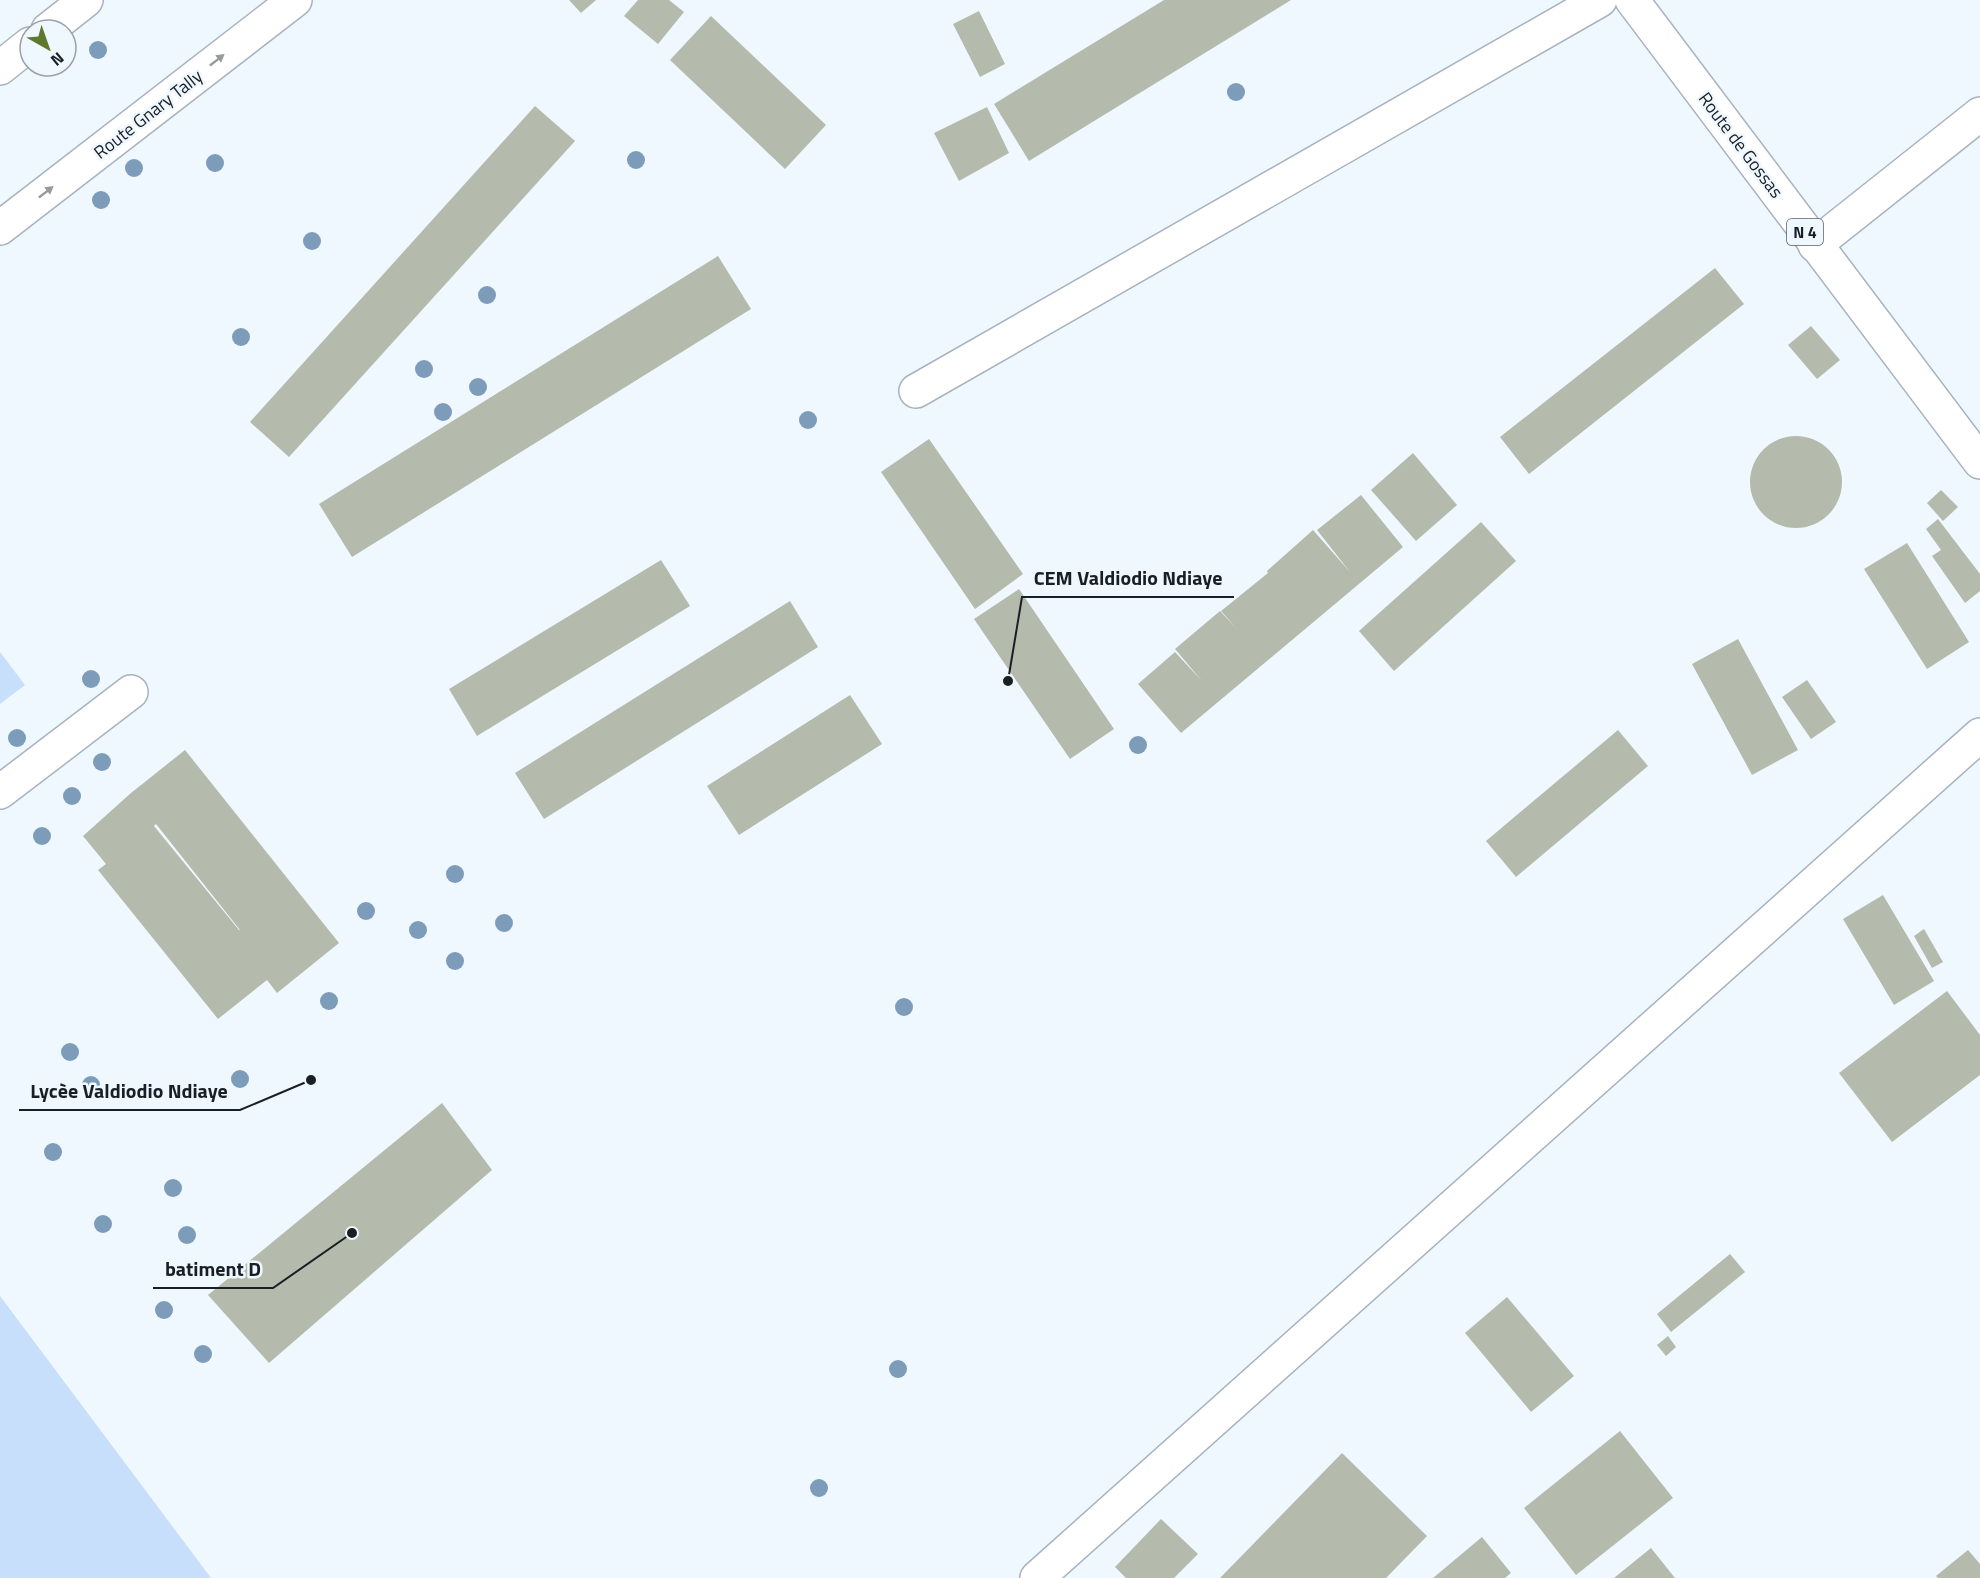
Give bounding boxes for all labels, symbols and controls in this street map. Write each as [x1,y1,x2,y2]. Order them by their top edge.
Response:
north arrow [18,18,78,78]
text: N [46,47,70,72]
one-way arrow [209,54,225,66]
street label: Route Gnary Tally [88,63,209,165]
street label: Route de Gossas [1692,86,1790,204]
one-way arrow [38,186,54,198]
road number: N 4 [1787,219,1823,245]
callout: CEM Valdiodio Ndiaye [1022,559,1234,597]
text: CEM Valdiodio Ndiaye [1034,562,1222,593]
callout: Lycèe Valdiodio Ndiaye [19,1072,240,1110]
text: Lycèe Valdiodio Ndiaye [30,1075,228,1106]
callout: batiment D [153,1250,273,1288]
text: batiment D [165,1253,261,1284]

